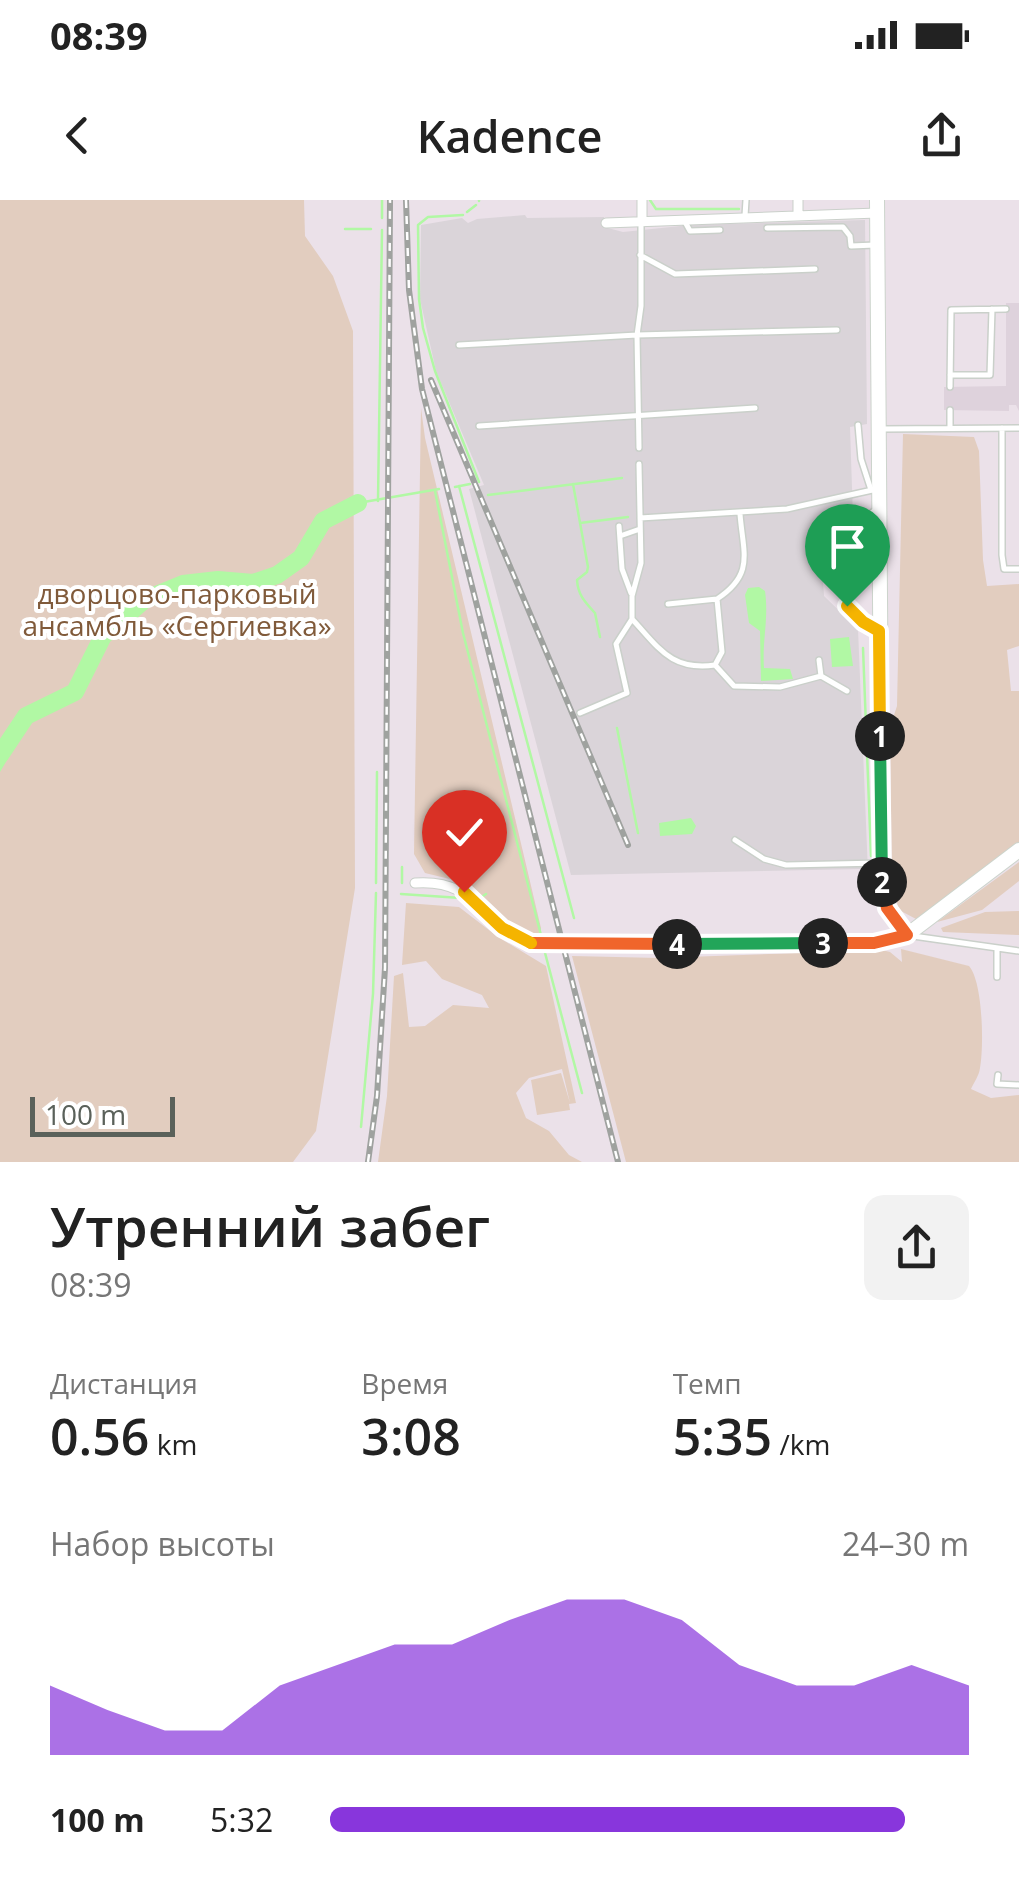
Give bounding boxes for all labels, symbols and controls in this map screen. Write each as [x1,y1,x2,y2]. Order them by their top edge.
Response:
text: 08:39 [50,9,148,61]
text: Kadence [417,105,602,166]
icon: back [50,108,105,163]
icon: share [914,108,969,163]
pin [805,504,890,607]
icon: arrive [820,519,875,574]
park label: дворцово-парковый ансамбль «Сергиевка» [22,574,332,644]
pin: 1 [855,711,905,761]
text: 1 [872,717,888,755]
pin [422,790,507,893]
icon: check [437,805,492,860]
pin: 2 [857,857,907,907]
text: 2 [874,863,890,901]
pin: 3 [798,918,848,968]
pin: 4 [652,919,702,969]
text: 3 [815,924,831,962]
text: 4 [669,925,685,963]
scale bar [30,1092,175,1136]
text: 100 m [45,1095,126,1133]
text: Утренний забег [50,1188,490,1263]
button: share [864,1195,969,1300]
text: 08:39 [50,1263,132,1306]
text: Дистанция [50,1364,198,1402]
text: Время [361,1364,448,1402]
text: Темп [673,1364,742,1402]
text: 0.56 [50,1402,149,1470]
text: 3:08 [361,1402,461,1470]
text: 5:35 [673,1402,772,1470]
text: km [149,1425,197,1463]
text: /km [772,1425,830,1463]
text: Набор высоты [50,1522,275,1565]
text: 24–30 m [842,1522,969,1565]
text: 100 m [50,1798,145,1841]
text: 5:32 [210,1798,273,1841]

